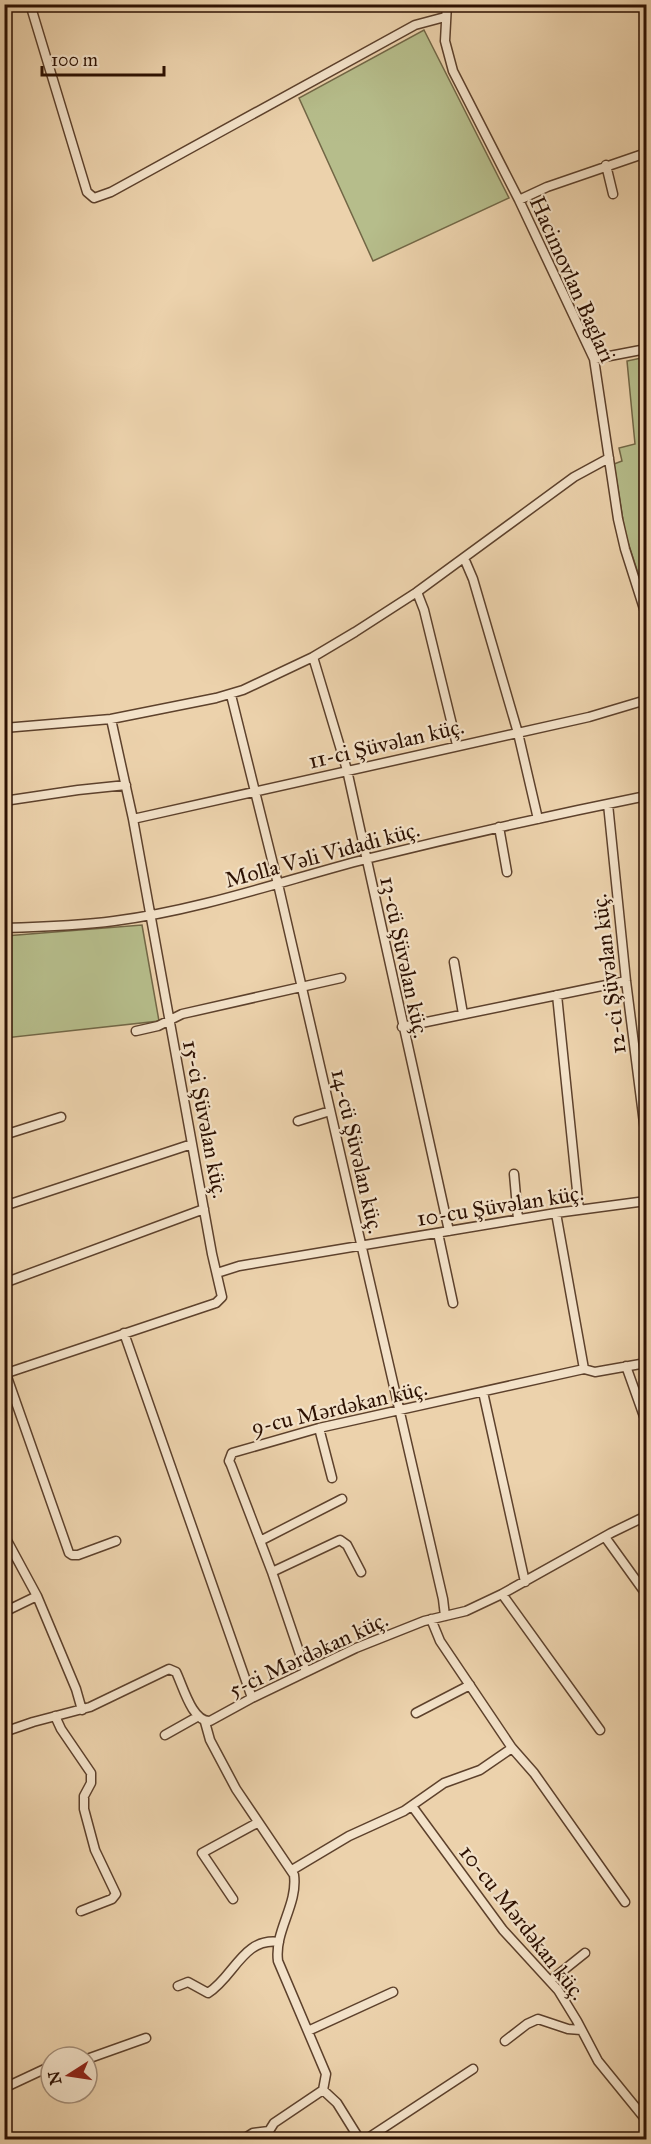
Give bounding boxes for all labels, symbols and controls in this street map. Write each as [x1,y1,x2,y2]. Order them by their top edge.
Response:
scale bar [42,39,164,77]
text: 100 m [51,49,98,71]
street label: Hacimovlan Baglari [524,192,621,367]
street label: 11-ci Şüvəlan küç. [306,712,467,775]
street label: Molla Vəli Vidadi küç. [222,815,422,893]
street label: 13-cü Şüvəlan küç. [374,874,435,1040]
street label: 12-ci Şüvəlan küç. [585,892,632,1055]
street label: 15-ci Şüvəlan küç. [177,1038,234,1200]
street label: 14-cü Şüvəlan küç. [325,1066,390,1236]
street label: 10-cu Şüvəlan küç. [415,1179,585,1232]
street label: 9-cu Mərdəkan küç. [248,1374,430,1441]
street label: 5-ci Mərdəkan küç. [224,1606,392,1703]
street label: 10-cu Mərdəkan küç. [454,1839,592,2005]
north arrow [39,2045,99,2105]
text: N [44,2069,66,2087]

